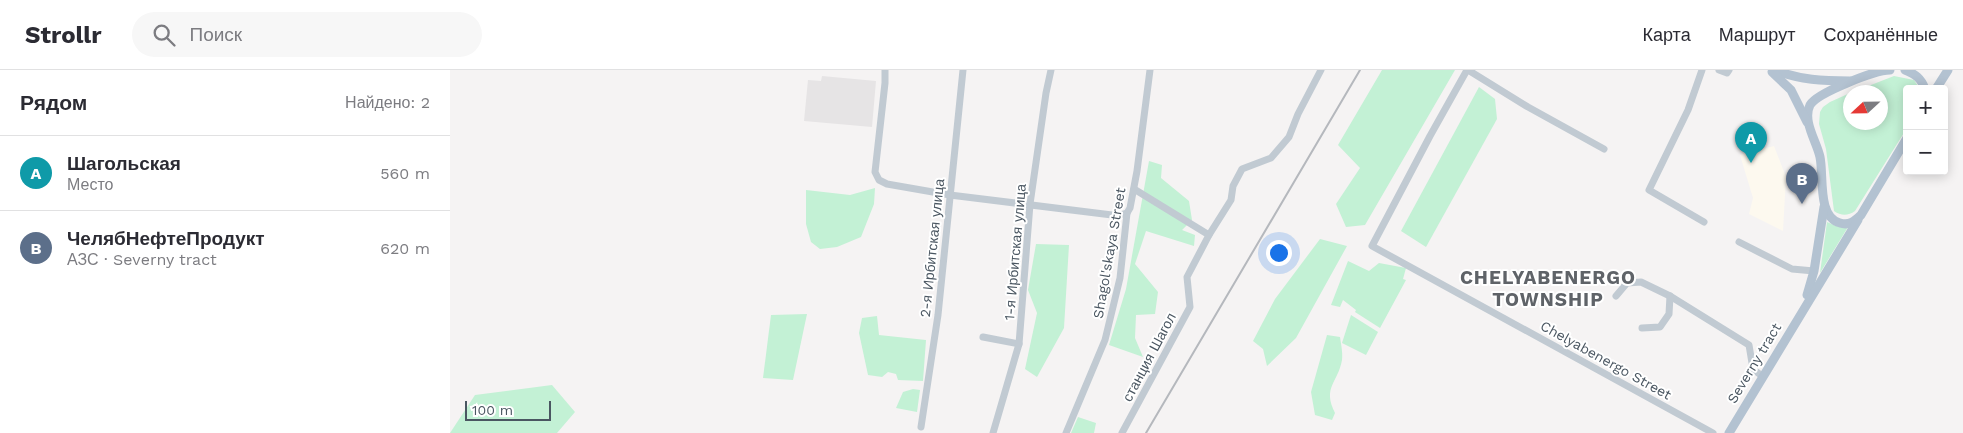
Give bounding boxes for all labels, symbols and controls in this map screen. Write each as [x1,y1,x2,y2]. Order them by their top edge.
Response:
search box [132,12,482,57]
text: Strollr [25,21,102,49]
icon: search [150,21,178,49]
text: Поиск [190,23,242,46]
text: Карта [1643,24,1691,45]
text: Маршрут [1719,24,1795,45]
text: Сохранённые [1823,24,1938,45]
north arrow [1843,85,1888,130]
map controls [1903,85,1948,175]
button: + [1903,85,1948,130]
text: Рядом [20,90,87,115]
text: Найдено: 2 [345,93,430,112]
pin: A [1735,122,1767,163]
button: − [1903,130,1948,175]
text: Шагольская [67,152,181,175]
pin: B [1786,163,1818,204]
text: A [31,164,41,183]
text: 560 m [380,164,430,183]
text: Место [67,175,113,194]
street label: 2-я Ирбитская улица [917,178,947,318]
street label: 1-я Ирбитская улица [1001,183,1029,321]
street label: Shagol'skaya Street [1090,186,1128,320]
text: ЧелябНефтеПродукт [67,227,265,250]
text: B [31,239,41,258]
text: 620 m [380,239,430,258]
your location [1266,240,1292,266]
text: АЗС · Severny tract [67,250,217,269]
district label: CHELYABENERGO TOWNSHIP [1460,266,1636,311]
street label: станция Шагол [1119,310,1179,404]
street label: Chelyabenergo Street [1538,317,1674,403]
street label: Severny tract [1724,320,1784,406]
scale bar [465,398,551,421]
text: 100 m [472,402,513,418]

